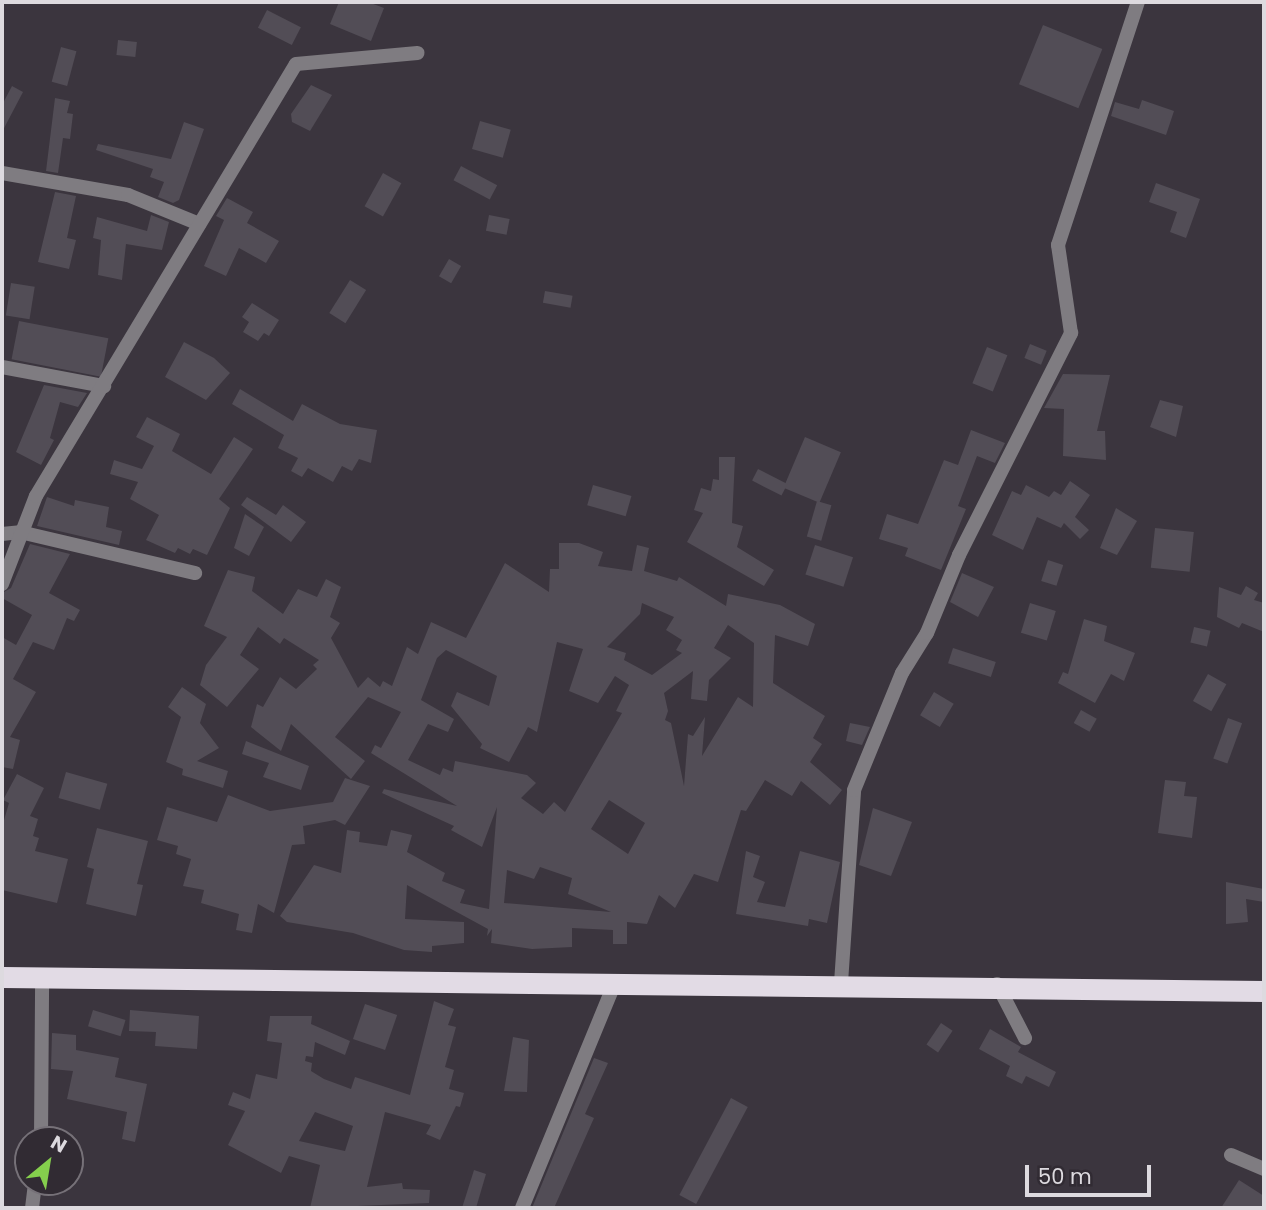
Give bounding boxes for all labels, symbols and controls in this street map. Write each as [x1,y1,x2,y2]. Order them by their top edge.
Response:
north arrow [14,1126,84,1196]
text: N [46,1129,72,1159]
scale bar [1028,1150,1154,1194]
text: 50 m [1038,1162,1092,1191]

